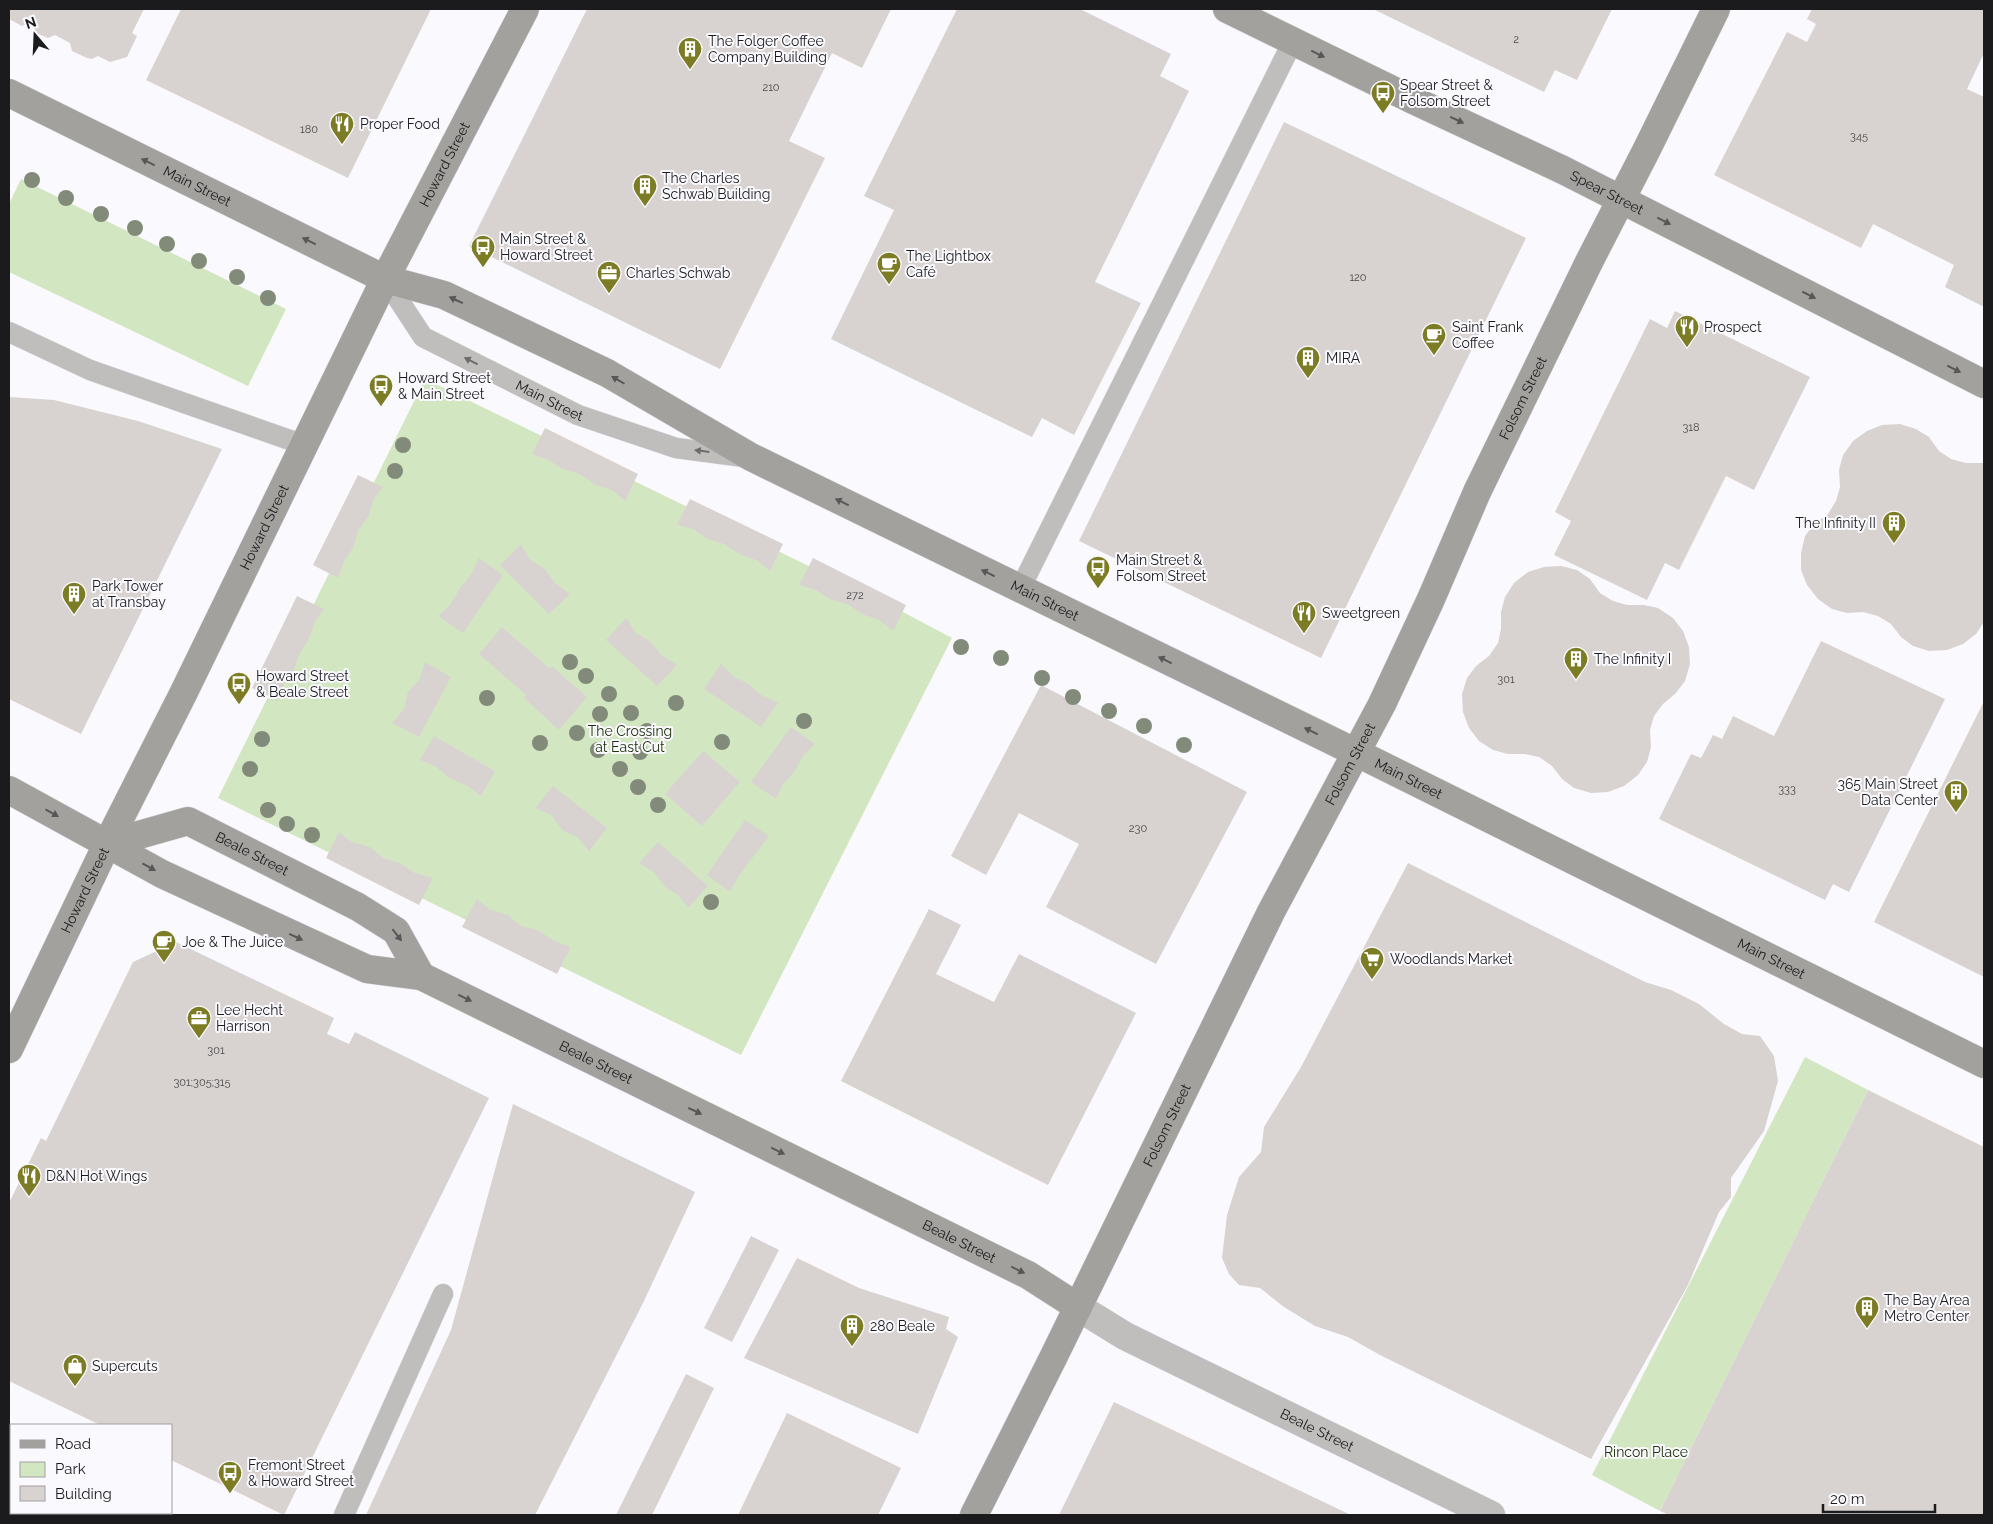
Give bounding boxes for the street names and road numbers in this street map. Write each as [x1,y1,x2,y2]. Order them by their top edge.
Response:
street label: Howard Street [416,119,473,209]
street label: Main Street [161,163,234,210]
street label: Spear Street [1568,167,1647,218]
street label: Folsom Street [1496,353,1550,442]
street label: Main Street [513,377,585,424]
street label: Howard Street [237,482,292,572]
street label: Main Street [1008,577,1082,624]
street label: Folsom Street [1322,720,1378,808]
street label: Main Street [1372,755,1445,802]
street label: Beale Street [213,828,291,879]
street label: Howard Street [58,845,112,936]
street label: Main Street [1735,935,1808,982]
street label: Beale Street [557,1037,636,1087]
street label: Folsom Street [1140,1081,1194,1169]
street label: Beale Street [920,1216,999,1266]
street label: Beale Street [1278,1405,1357,1455]

